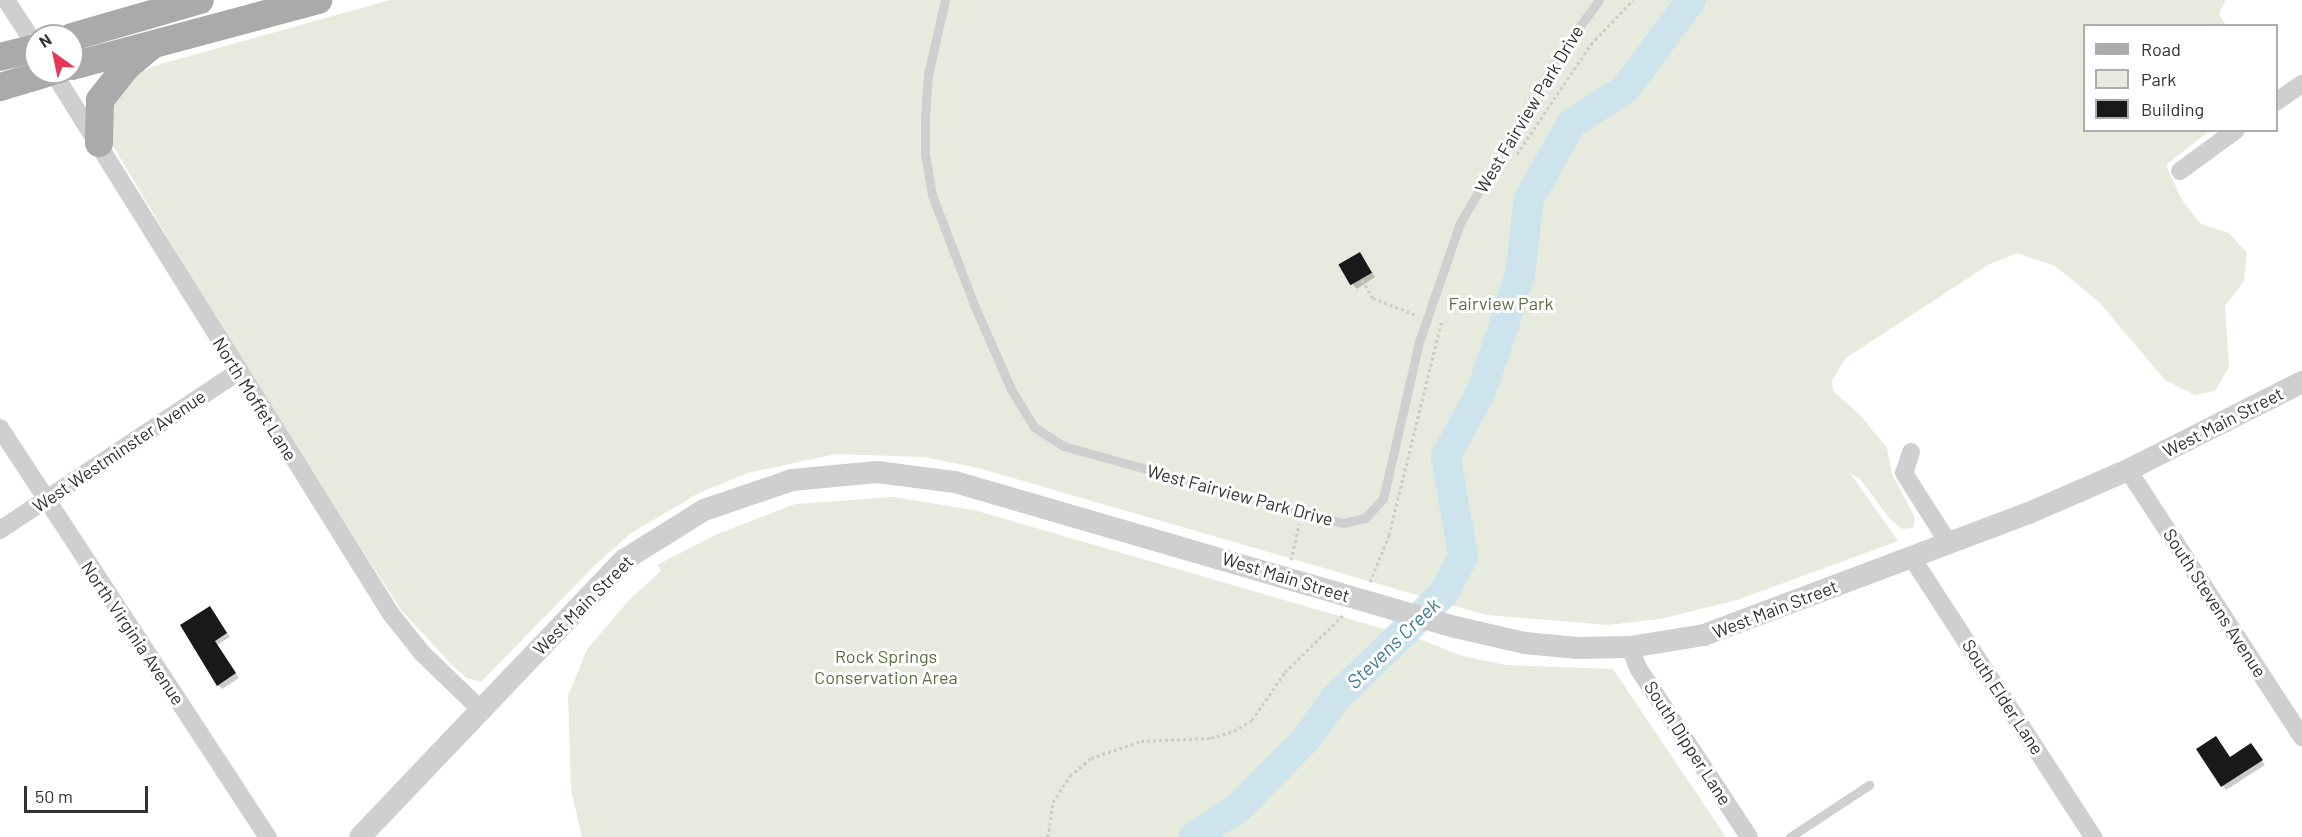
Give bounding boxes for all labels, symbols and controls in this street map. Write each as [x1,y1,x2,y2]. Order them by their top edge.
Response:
street label: West Fairview Park Drive [1470,21,1588,197]
north arrow [24,24,84,84]
legend [2083,24,2278,132]
text: N [35,29,55,51]
text: Road [2141,38,2181,60]
text: Park [2141,68,2176,90]
text: Building [2141,98,2204,120]
park label: Fairview Park [1449,292,1553,314]
street label: North Moffet Lane [208,333,302,465]
street label: West Main Street [2159,382,2287,462]
street label: West Westminster Avenue [29,385,209,517]
street label: West Fairview Park Drive [1145,460,1335,530]
street label: South Stevens Avenue [2159,525,2271,681]
street label: West Main Street [1220,547,1352,607]
street label: West Main Street [529,551,637,659]
street label: North Virginia Avenue [77,557,189,709]
street label: West Main Street [1709,575,1841,643]
water label: Stevens Creek [1341,593,1445,693]
street label: South Elder Lane [1958,635,2048,759]
park label: Rock Springs Conservation Area [814,646,958,688]
street label: South Dipper Lane [1640,677,1736,809]
scale bar [27,774,152,812]
text: 50 m [35,785,73,807]

